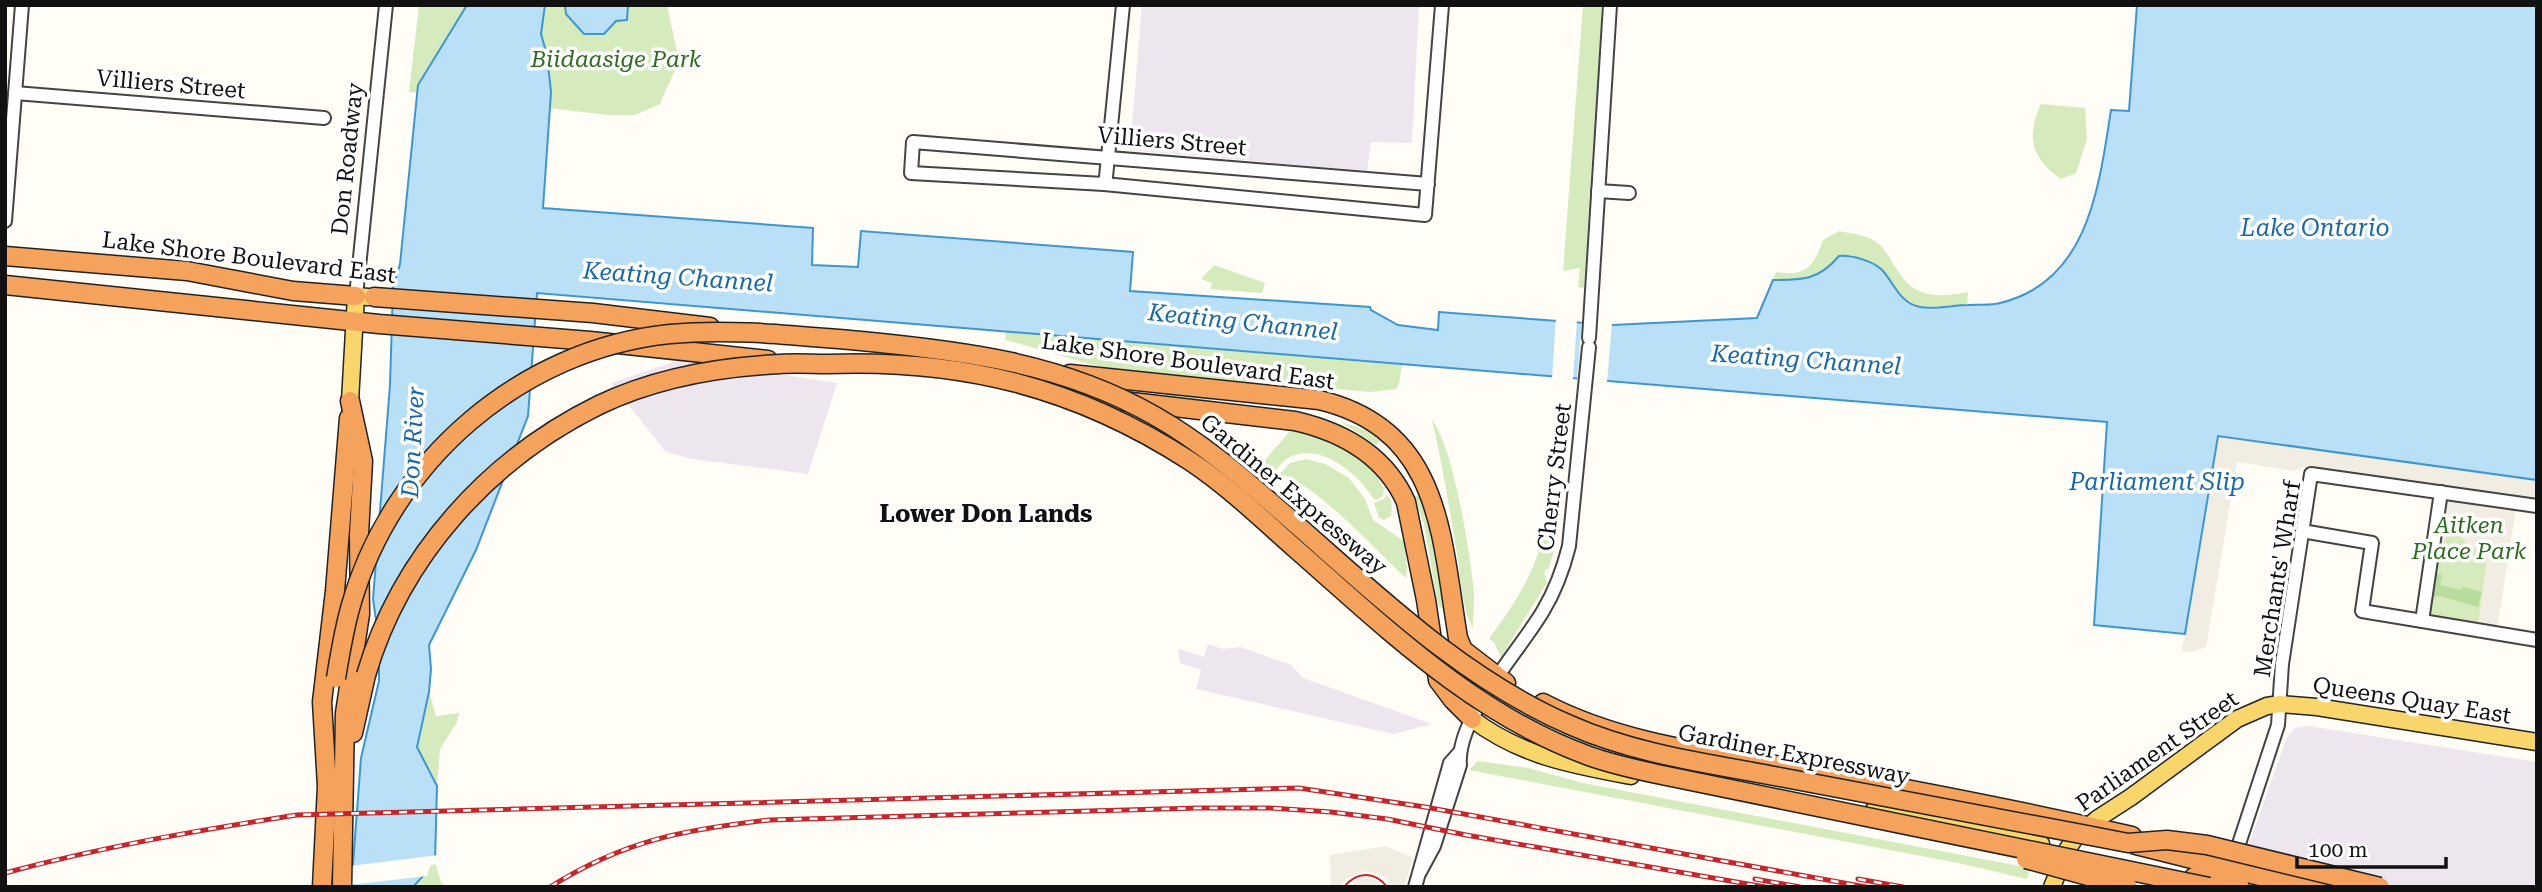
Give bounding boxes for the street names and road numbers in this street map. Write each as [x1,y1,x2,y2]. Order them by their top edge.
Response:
street label: Villiers Street [95,65,247,105]
street label: Don Roadway [326,81,369,237]
street label: Villiers Street [1096,122,1248,162]
street label: Lake Shore Boulevard East [101,226,398,289]
street label: Lake Shore Boulevard East [1040,328,1337,395]
street label: Cherry Street [1532,401,1577,553]
street label: Gardiner Expressway [1195,408,1393,581]
street label: Merchants' Wharf [2249,478,2307,679]
street label: Queens Quay East [2311,671,2513,730]
street label: Parliament Street [2071,685,2244,817]
street label: Gardiner Expressway [1676,719,1912,790]

